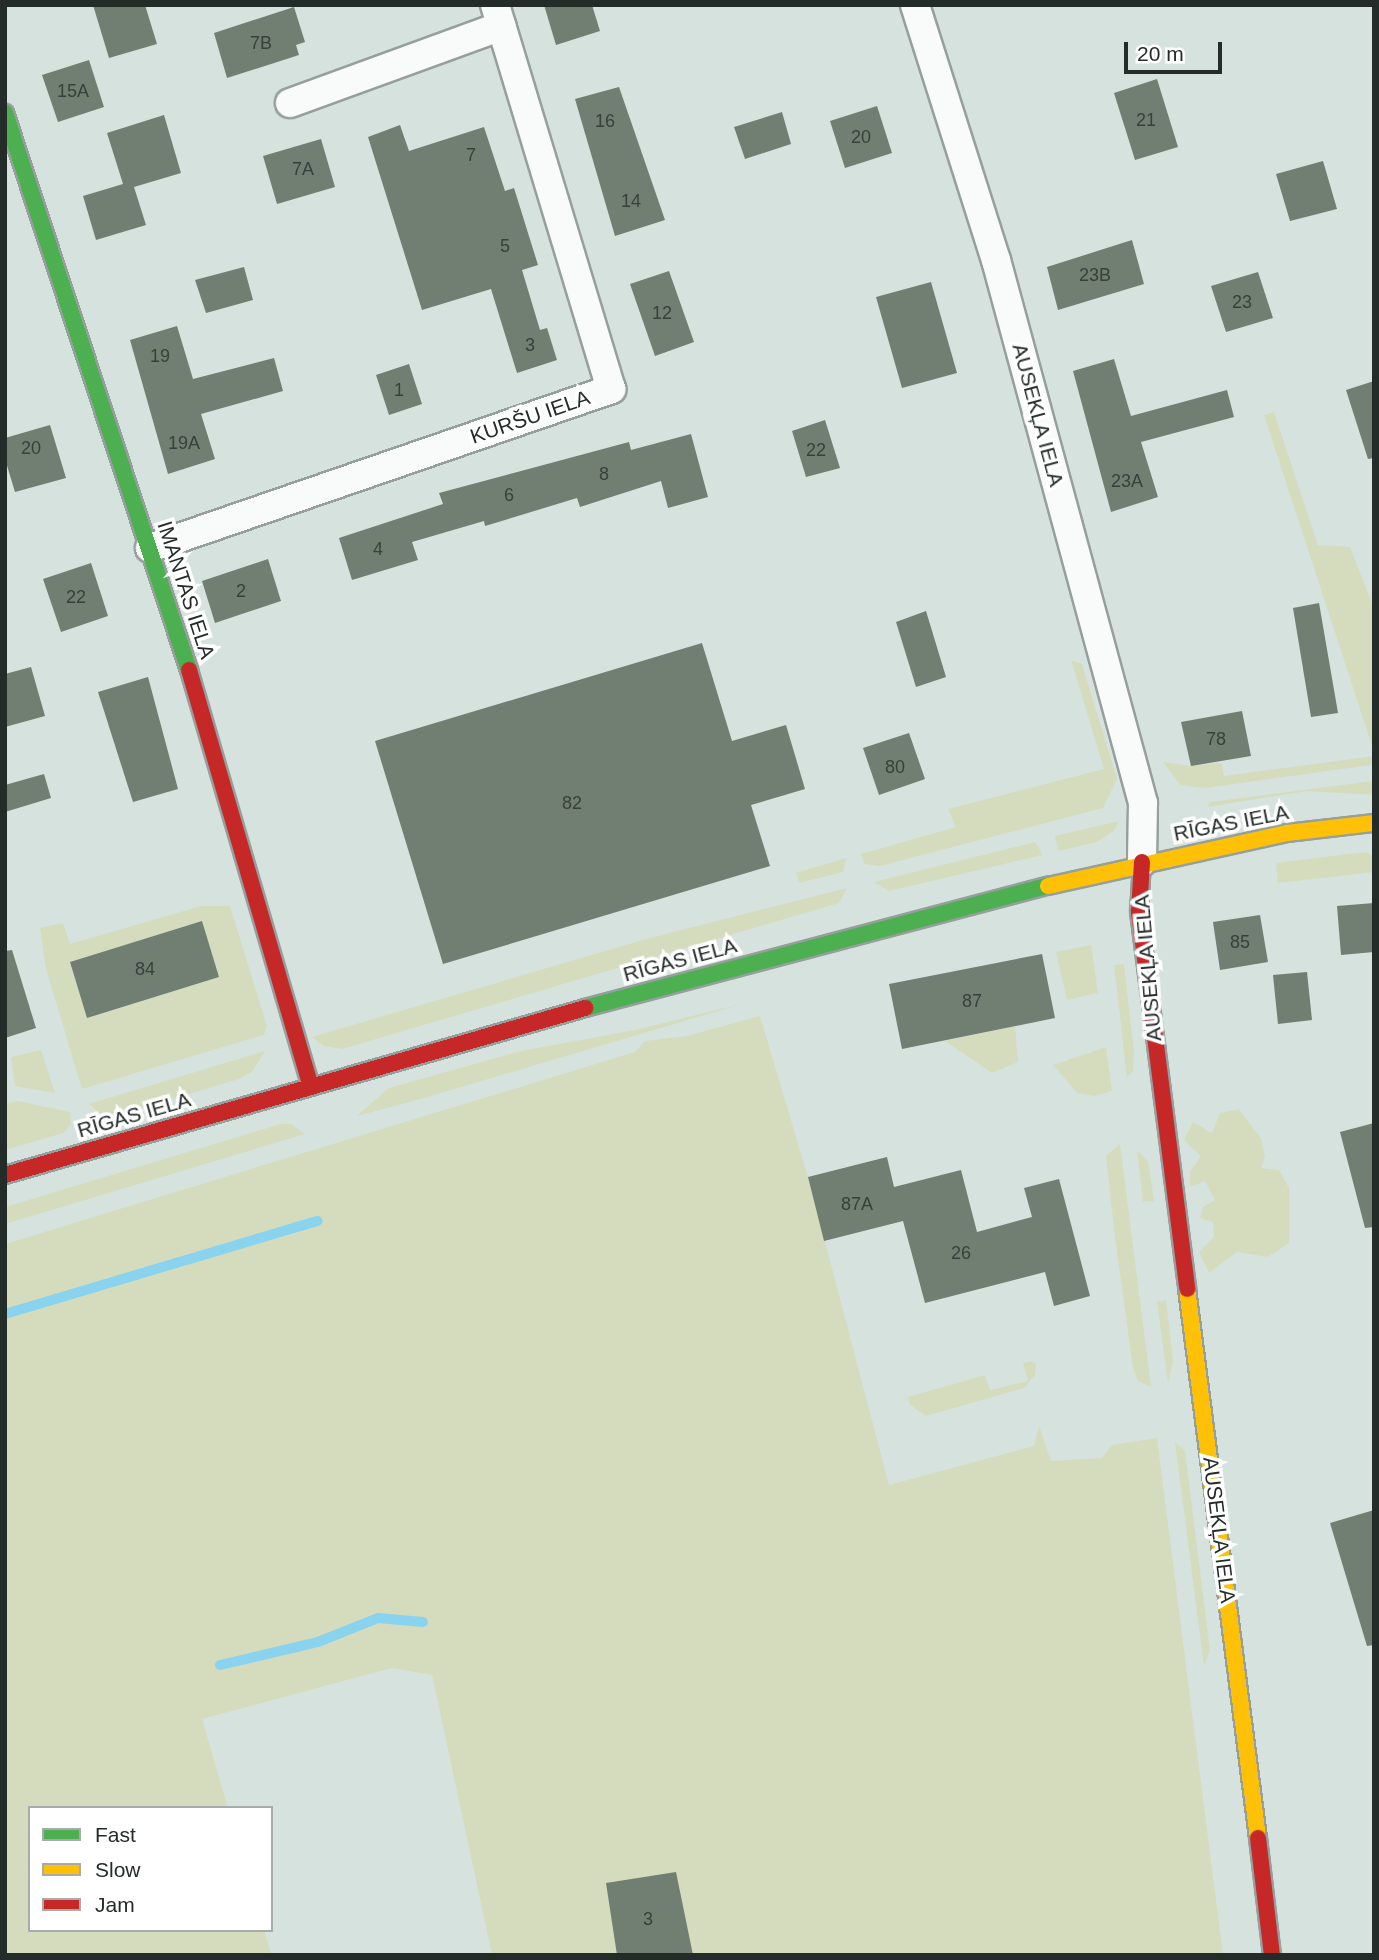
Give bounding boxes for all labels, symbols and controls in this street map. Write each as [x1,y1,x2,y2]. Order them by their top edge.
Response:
scale bar [1127,28,1225,72]
house number: 7B [250,32,272,54]
text: 20 m [1137,42,1184,65]
house number: 15A [57,80,89,102]
house number: 21 [1136,109,1156,131]
house number: 16 [595,110,615,132]
house number: 20 [851,126,871,148]
house number: 7 [466,144,476,166]
house number: 7A [292,158,314,180]
house number: 14 [621,190,641,212]
house number: 5 [500,235,510,257]
house number: 23B [1079,264,1111,286]
house number: 23 [1232,291,1252,313]
house number: 12 [652,302,672,324]
house number: 3 [525,334,535,356]
street label: AUSEKĻA IELA [1007,340,1069,490]
house number: 19 [150,345,170,367]
house number: 1 [394,379,404,401]
street label: KURŠU IELA [467,385,593,449]
house number: 19A [168,432,200,454]
house number: 20 [21,437,41,459]
house number: 22 [806,439,826,461]
house number: 8 [599,463,609,485]
house number: 23A [1111,470,1143,492]
house number: 6 [504,484,514,506]
street label: IMANTAS IELA [152,518,220,662]
house number: 4 [373,538,383,560]
house number: 2 [236,580,246,602]
house number: 22 [66,586,86,608]
house number: 78 [1206,728,1226,750]
house number: 80 [885,756,905,778]
house number: 82 [562,792,582,814]
street label: RĪGAS IELA [1171,799,1291,847]
street label: AUSEKĻA IELA [1129,893,1167,1043]
house number: 85 [1230,931,1250,953]
street label: RĪGAS IELA [620,933,740,987]
house number: 84 [135,958,155,980]
house number: 87 [962,990,982,1012]
street label: RĪGAS IELA [74,1087,194,1143]
house number: 87A [841,1193,873,1215]
house number: 26 [951,1242,971,1264]
street label: AUSEKĻA IELA [1197,1455,1241,1605]
legend [28,1806,273,1932]
text: Fast [95,1823,136,1846]
text: Slow [95,1858,141,1881]
text: Jam [95,1893,135,1916]
house number: 3 [643,1908,653,1930]

